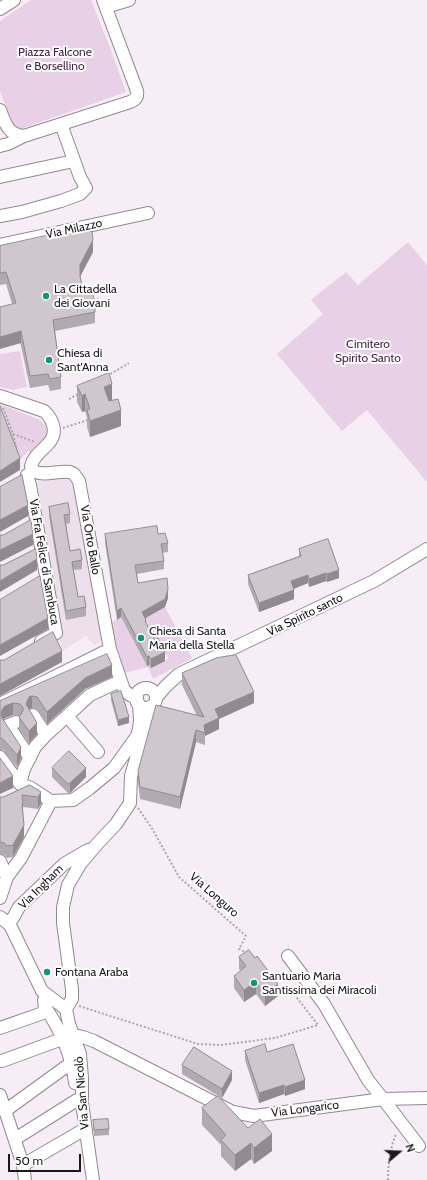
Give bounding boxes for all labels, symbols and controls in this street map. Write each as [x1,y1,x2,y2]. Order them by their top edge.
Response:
park label: Piazza Falcone e Borsellino [18,45,92,73]
street label: Via Milazzo [44,216,104,242]
place label: La Cittadella dei Giovani [54,282,117,310]
marker: La Cittadella dei Giovani [41,291,51,301]
park label: Cimitero Spirito Santo [335,337,401,365]
place label: Chiesa di Sant'Anna [57,346,109,374]
marker: Chiesa di Sant'Anna [44,355,54,365]
street label: Via Fra Felice di Sambuca [26,498,62,626]
street label: Via Orto Ballo [77,504,103,576]
street label: Via Spirito santo [265,590,345,640]
place label: Chiesa di Santa Maria della Stella [149,624,235,652]
marker: Chiesa di Santa Maria della Stella [136,633,146,643]
street label: Via Ingham [16,862,66,912]
street label: Via Longuro [186,870,242,920]
place label: Fontana Araba [55,965,128,979]
marker: Fontana Araba [42,967,52,977]
place label: Santuario Maria Santissima dei Miracoli [262,969,376,997]
marker: Santuario Maria Santissima dei Miracoli [249,978,259,988]
street label: Via San Nicolò [72,1056,92,1130]
street label: Via Longarico [270,1098,340,1120]
north arrow [379,1132,419,1172]
text: N [402,1142,418,1154]
scale bar [10,1146,83,1172]
text: 50 m [15,1153,43,1168]

